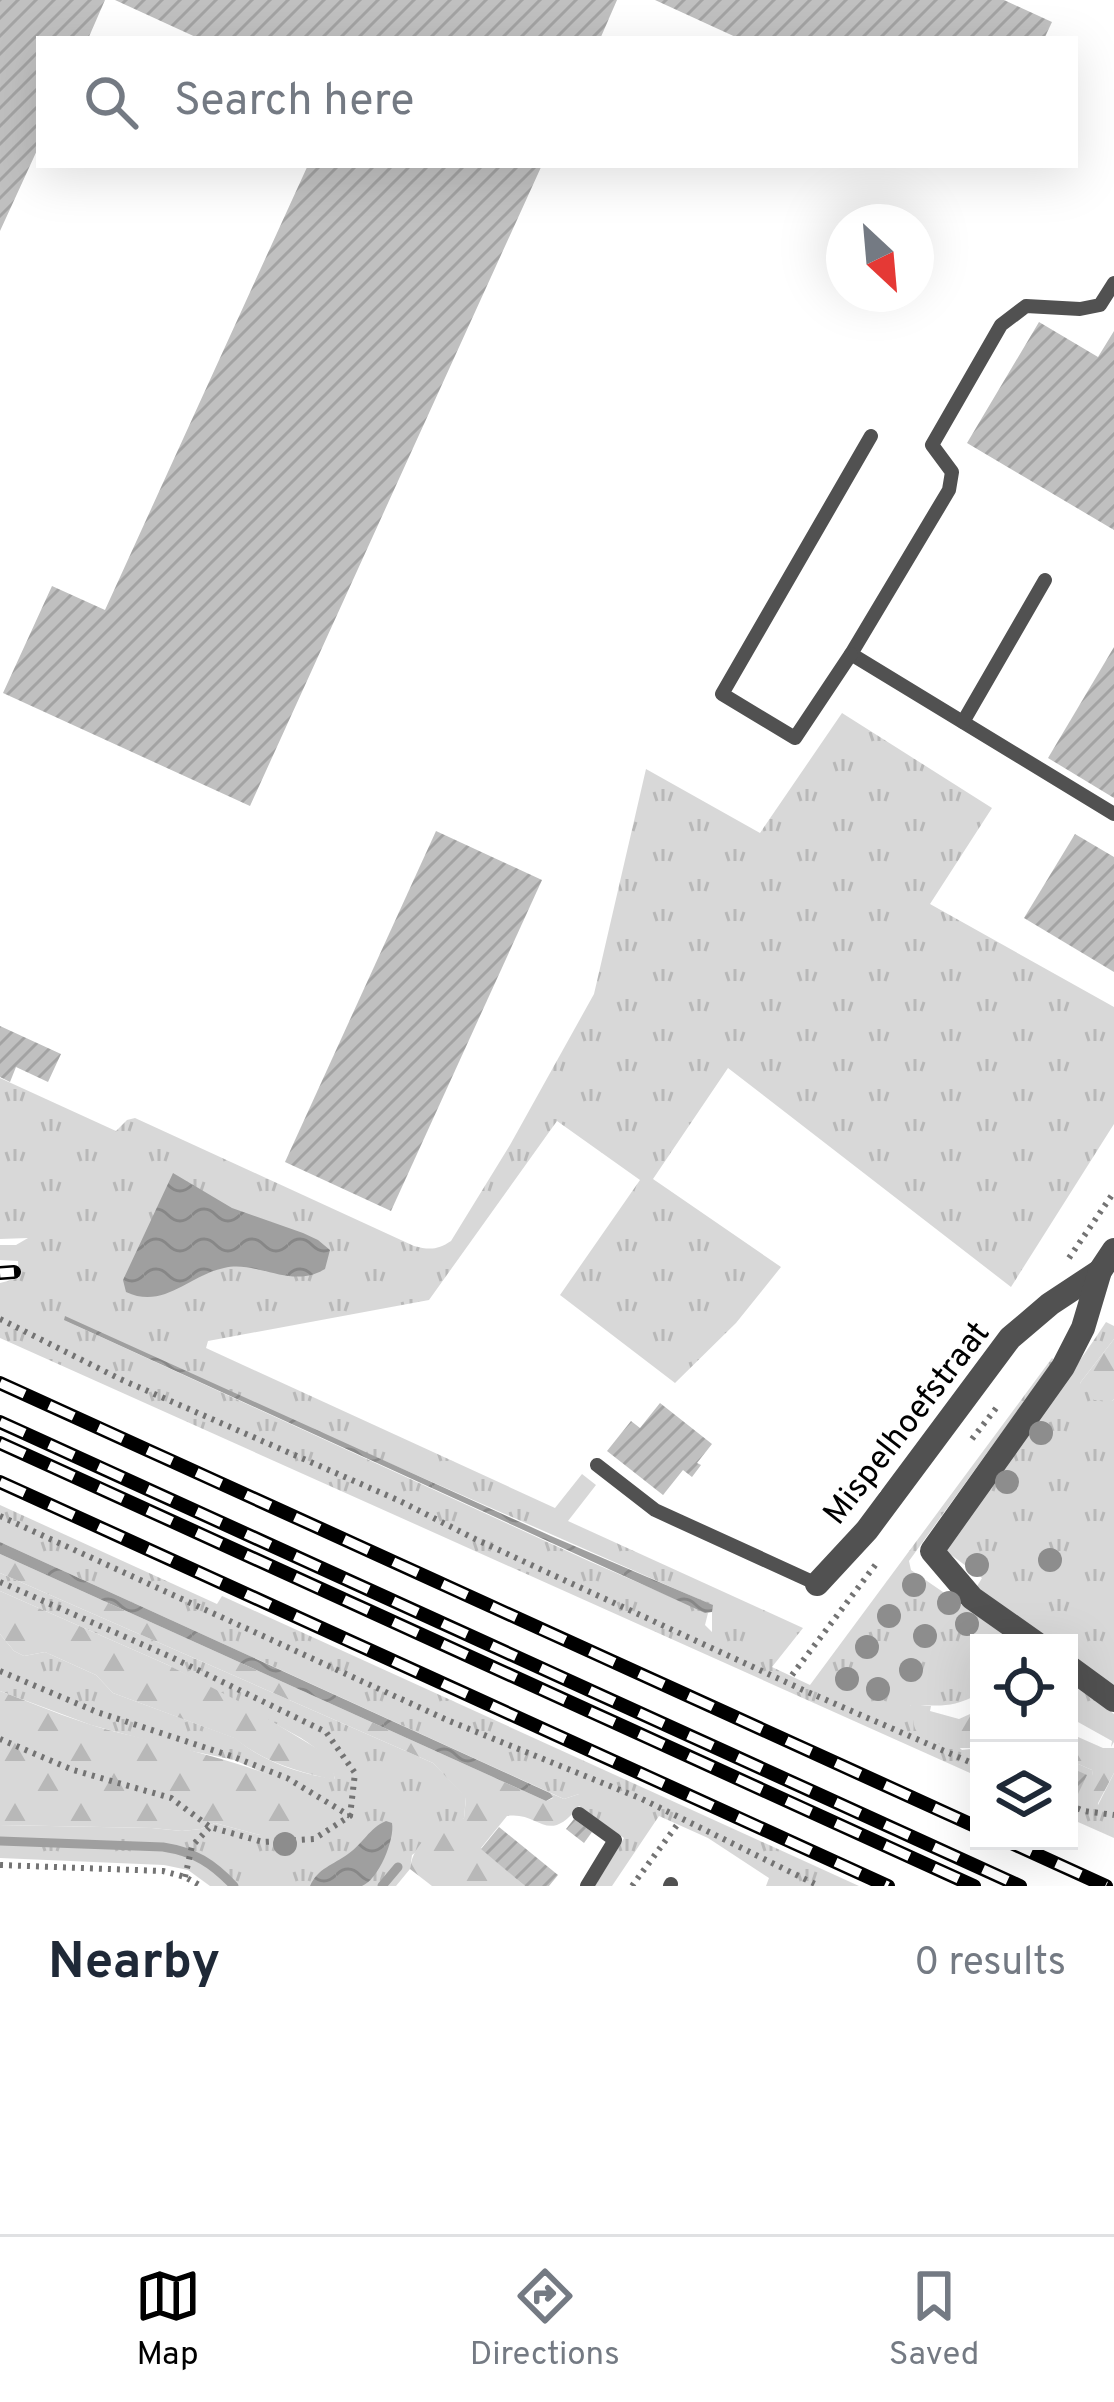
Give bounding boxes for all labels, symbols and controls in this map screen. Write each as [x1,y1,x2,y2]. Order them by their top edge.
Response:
search box [36,36,1078,168]
icon: search [78,69,144,135]
text: Search here [174,74,414,131]
north arrow [826,204,934,312]
street label: Mispelhoefstraat [816,1314,1001,1535]
map controls [970,1634,1078,1850]
button: locate [970,1634,1078,1742]
button: layers [970,1742,1078,1850]
text: Nearby [48,1932,220,1997]
text: 0 results [914,1940,1066,1989]
tab: Map [135,2263,201,2377]
tab: Directions [470,2263,620,2377]
tab: Saved [889,2263,979,2377]

